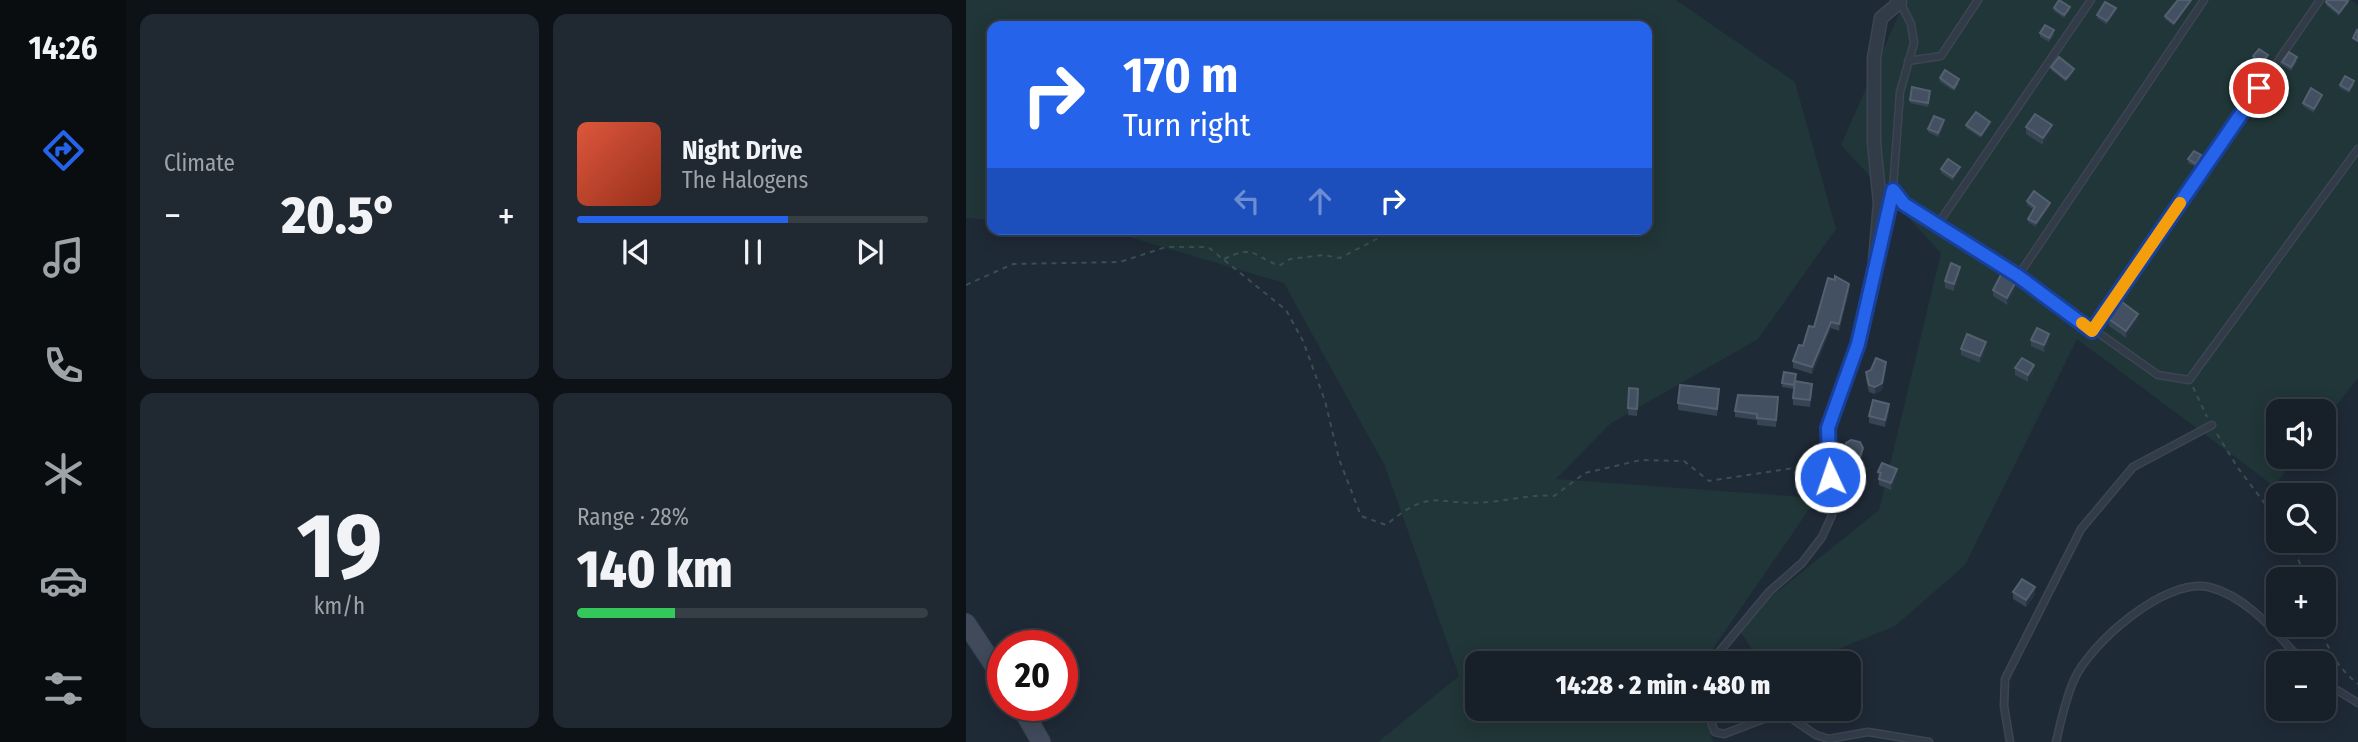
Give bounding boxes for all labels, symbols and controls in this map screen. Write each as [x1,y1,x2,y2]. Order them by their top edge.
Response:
text: 14:26 [29,29,97,67]
text: 170 m [1123,46,1239,105]
icon: right [1008,49,1099,140]
pin [2229,58,2289,118]
icon: arrive [2240,69,2278,107]
text: Turn right [1123,106,1250,144]
icon: directions [39,126,88,175]
text: Night Drive [682,135,802,166]
text: Climate [164,149,235,177]
text: The Halogens [682,166,808,194]
icon: left [1228,182,1266,220]
icon: ahead [1301,182,1339,220]
icon: right [1374,182,1412,220]
text: 20.5° [282,184,397,247]
text: − [164,193,181,239]
text: + [498,193,515,239]
icon: music [39,233,88,282]
icon: previous [617,233,655,271]
icon: pause [734,233,772,271]
icon: next [851,233,889,271]
icon: phone [39,341,88,390]
map controls [2266,399,2336,721]
button: sound [2266,399,2336,469]
position arrow [1793,440,1867,514]
icon: climate [39,449,88,498]
button: search [2266,483,2336,553]
text: 19 [297,492,382,601]
text: Range · 28% [577,503,689,531]
text: 140 km [577,538,733,601]
icon: car [39,556,88,605]
button: + [2266,567,2336,637]
text: km/h [314,592,365,620]
speed limit sign: 20 [987,630,1078,721]
button: − [2266,651,2336,721]
icon: filters [39,664,88,713]
text: 14:28 · 2 min · 480 m [1556,670,1770,701]

